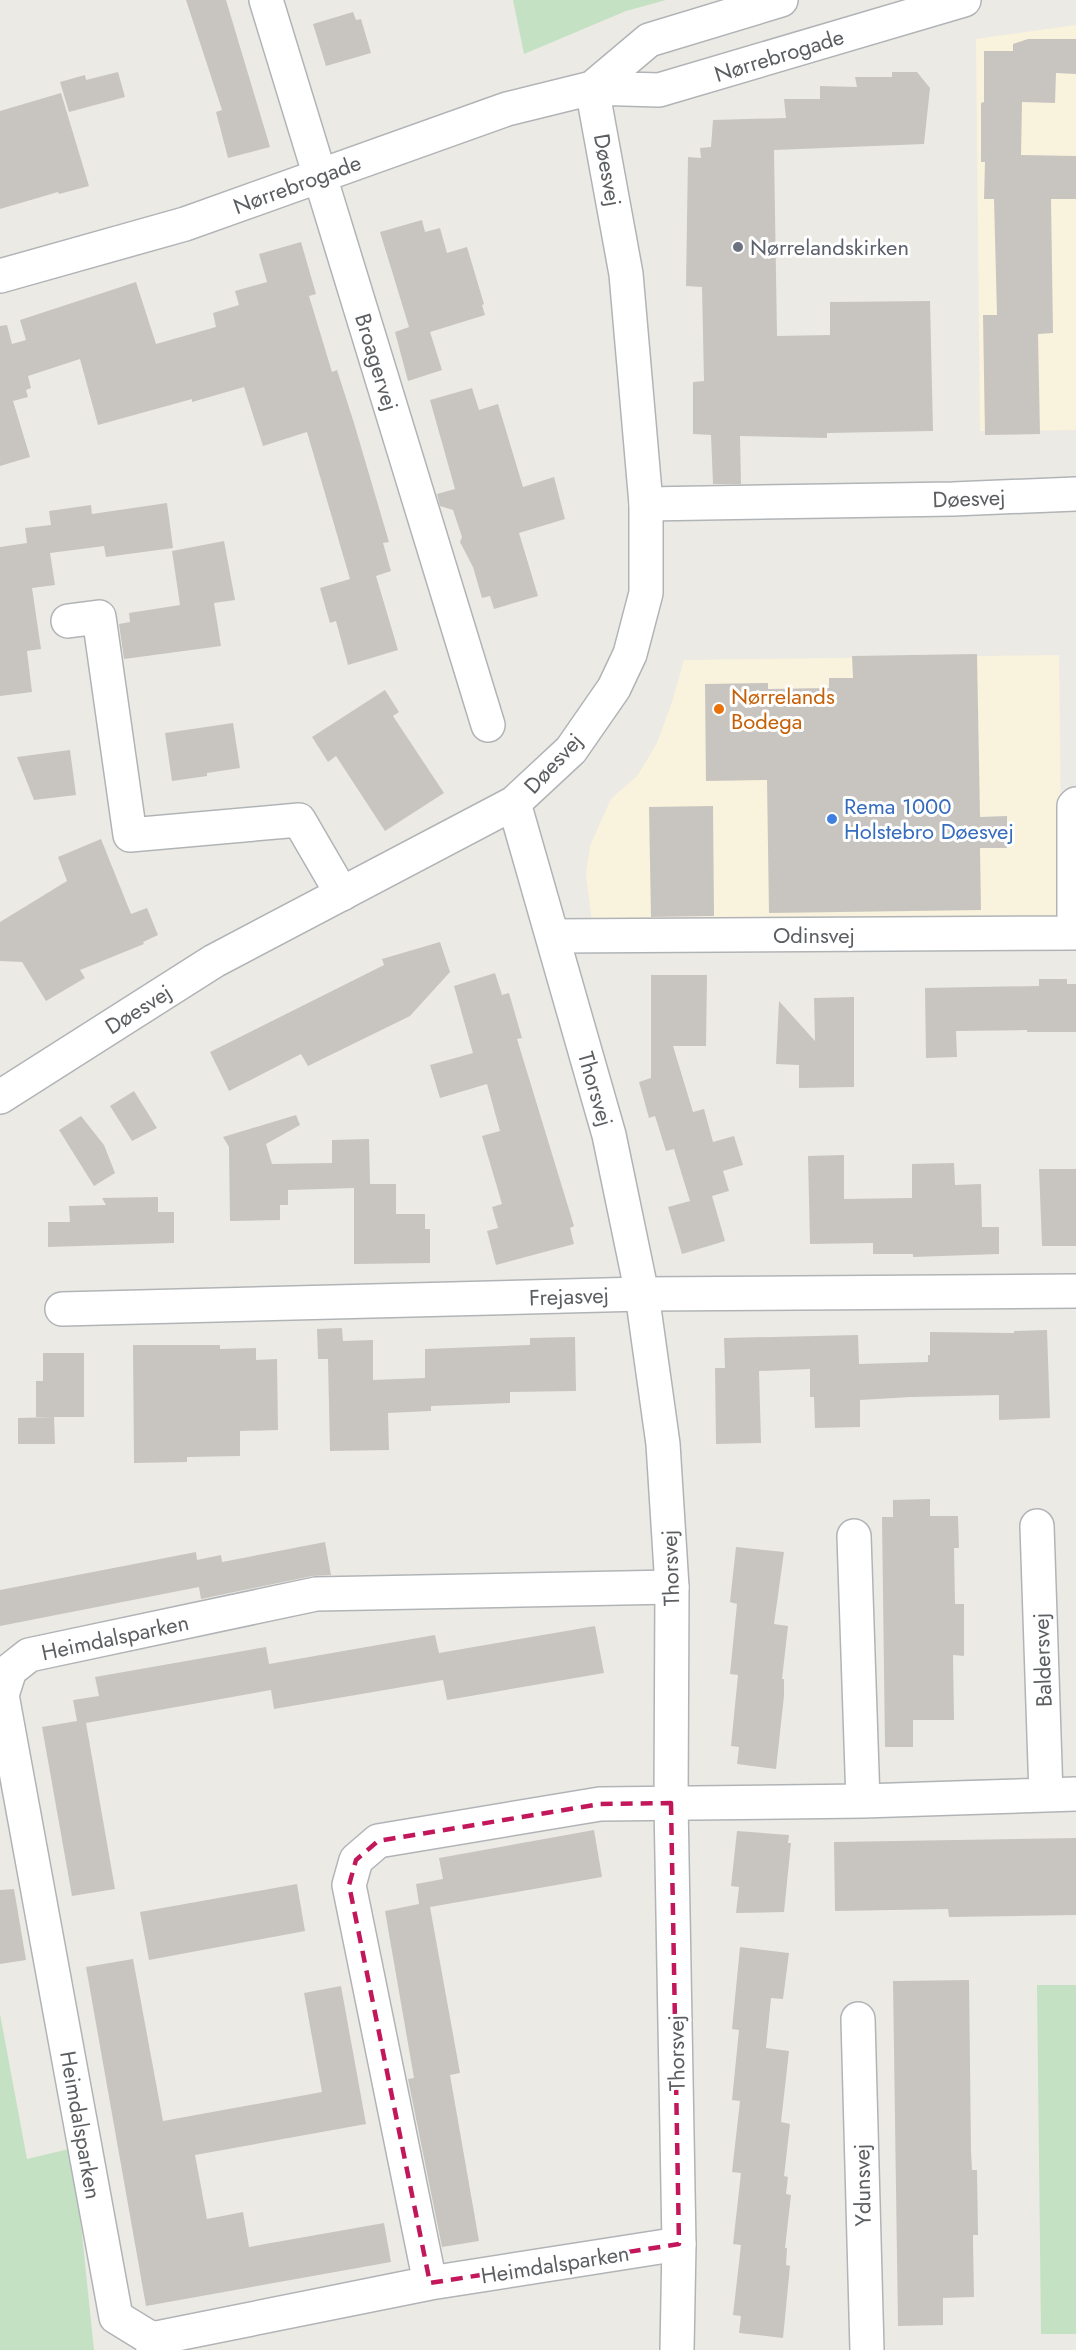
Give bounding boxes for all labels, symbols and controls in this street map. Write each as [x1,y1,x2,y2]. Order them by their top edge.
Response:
street label: Nørrebrogade [710,20,848,90]
street label: Døesvej [586,131,630,209]
street label: Nørrebrogade [229,146,365,222]
place label: Nørrelandskirken [750,231,909,263]
marker: Nørrelandskirken [731,240,745,254]
street label: Broagervej [347,309,407,415]
street label: Døesvej [932,481,1006,515]
place label: Nørrelands Bodega [731,680,835,737]
marker: Nørrelands Bodega [712,702,726,716]
street label: Døesvej [516,725,590,801]
place label: Rema 1000 Holstebro Døesvej [844,790,1014,847]
marker: Rema 1000 Holstebro Døesvej [825,812,839,826]
street label: Odinsvej [773,919,855,951]
street label: Døesvej [98,976,178,1042]
street label: Thorsvej [570,1048,622,1130]
street label: Frejasvej [528,1279,610,1313]
street label: Thorsvej [653,1529,687,1607]
street label: Heimdalsparken [38,1606,192,1668]
street label: Baldersvej [1024,1612,1060,1708]
street label: Thorsvej [659,2015,693,2091]
street label: Heimdalsparken [52,2048,110,2202]
street label: Ydunsvej [845,2143,879,2227]
street label: Heimdalsparken [478,2236,632,2292]

